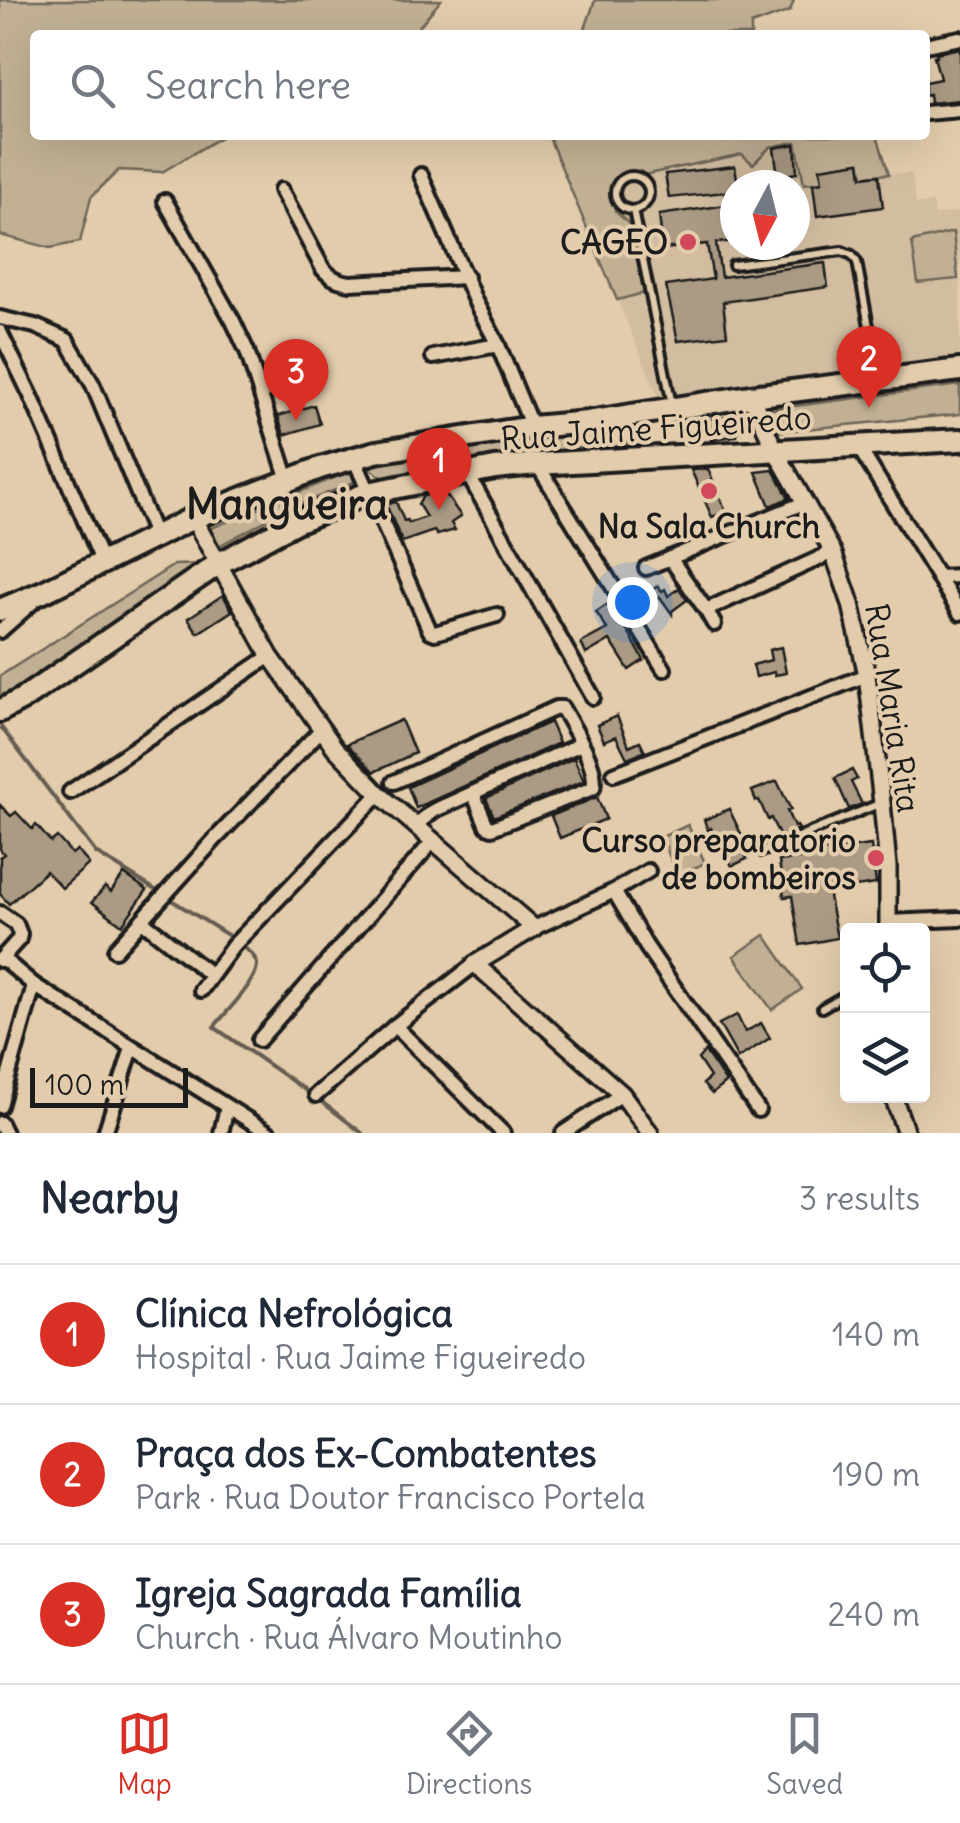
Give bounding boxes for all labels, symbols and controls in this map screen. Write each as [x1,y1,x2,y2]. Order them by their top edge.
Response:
search box [30,30,930,140]
icon: search [65,58,120,113]
text: Search here [145,62,351,109]
north arrow [720,170,810,260]
place label: CAGEO [560,222,668,263]
marker: CAGEO [677,231,699,253]
pin: 2 [836,326,902,408]
pin: 3 [264,338,328,421]
street label: Rua Jaime Figueiredo [499,397,813,459]
pin: 1 [406,428,472,510]
district label: Mangueira [186,478,388,530]
marker: Na Sala Church [698,480,720,502]
place label: Na Sala Church [598,506,820,547]
your location [607,577,658,628]
street label: Rua Maria Rita [856,600,930,816]
place label: Curso preparatorio de bombeiros [581,820,856,898]
marker: Curso preparatorio de bombeiros [865,847,887,869]
map controls [840,923,930,1103]
button: locate [840,923,930,1013]
button: layers [840,1013,930,1103]
scale bar [30,1063,188,1108]
text: 100 m [45,1067,124,1103]
text: Nearby [40,1172,179,1224]
text: 3 results [799,1178,920,1219]
text: Clínica Nefrológica [135,1290,453,1337]
text: 1 [66,1314,79,1355]
text: 140 m [832,1314,920,1355]
text: Hospital · Rua Jaime Figueiredo [135,1337,586,1378]
text: Praça dos Ex-Combatentes [135,1430,596,1477]
text: 2 [64,1454,81,1495]
text: 190 m [832,1454,920,1495]
text: Park · Rua Doutor Francisco Portela [135,1477,645,1518]
text: Igreja Sagrada Família [135,1570,522,1617]
text: 3 [63,1594,82,1635]
text: 240 m [828,1594,920,1635]
text: Church · Rua Álvaro Moutinho [135,1617,563,1658]
tab: Map [117,1706,172,1802]
tab: Directions [406,1706,532,1802]
tab: Saved [766,1706,843,1802]

